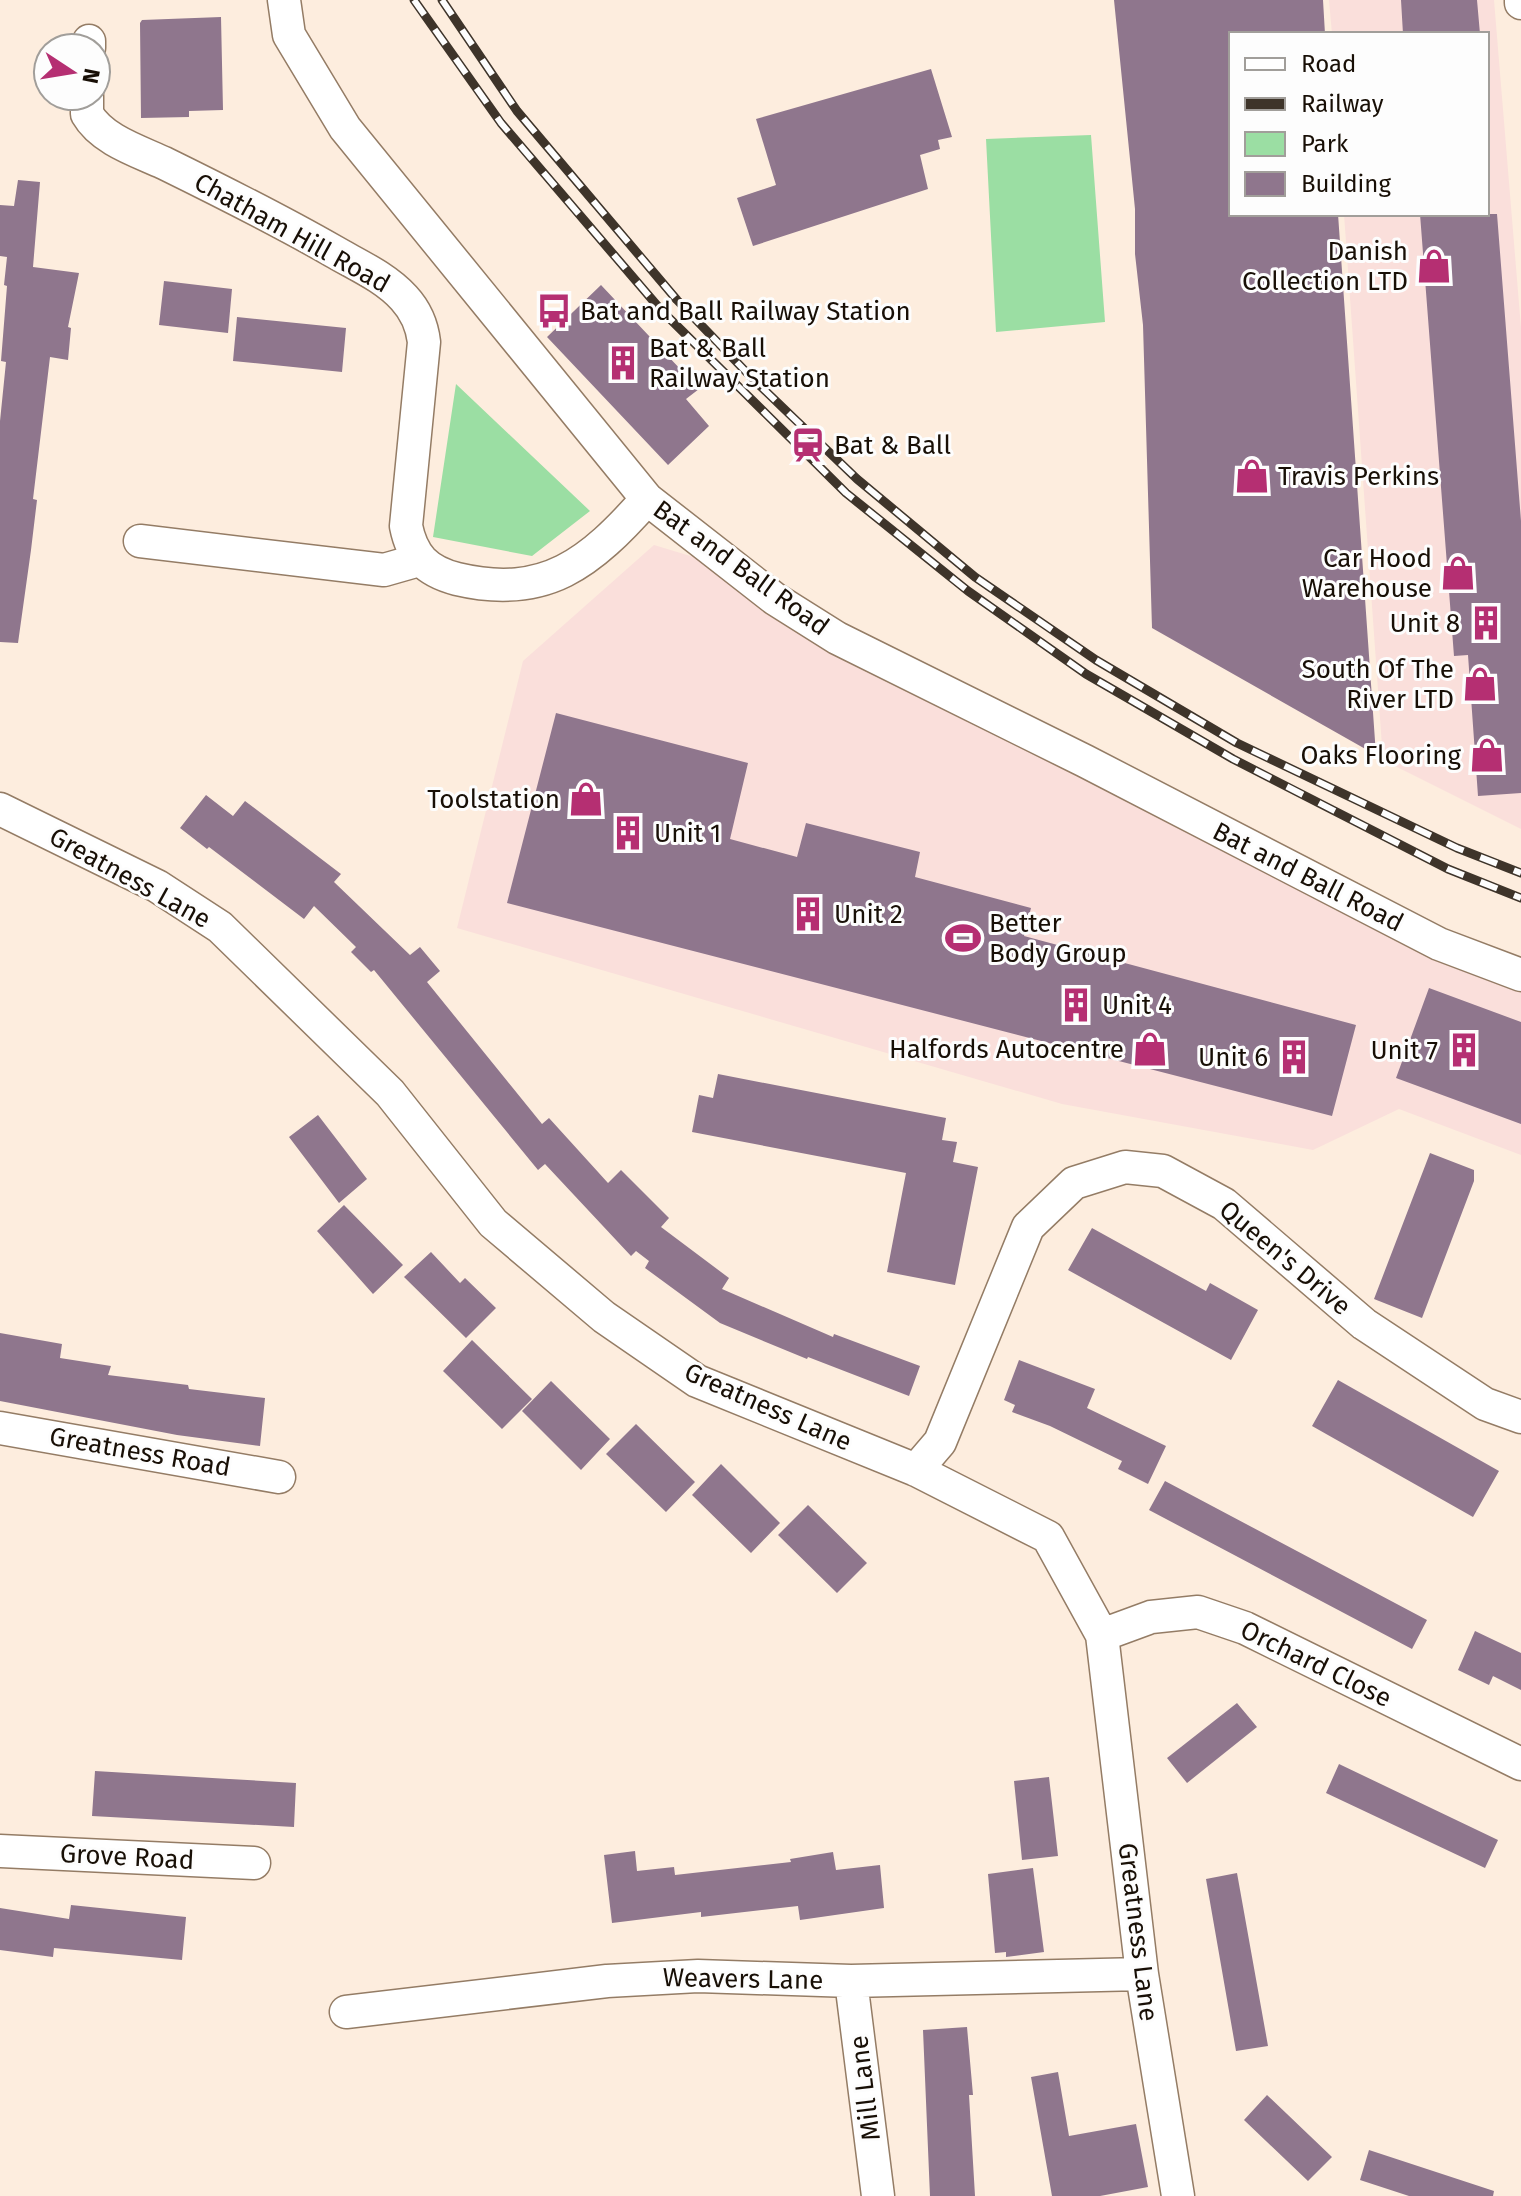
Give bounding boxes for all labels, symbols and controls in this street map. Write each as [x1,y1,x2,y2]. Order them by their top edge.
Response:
north arrow [32,32,112,112]
legend [1229,32,1489,216]
text: Road [1301,50,1356,78]
text: N [76,66,106,86]
text: Railway [1301,90,1384,118]
text: Park [1301,130,1349,158]
street label: Chatham Hill Road [189,166,395,300]
text: Building [1301,170,1391,198]
place label: Danish Collection LTD [1242,236,1408,297]
shop icon: Danish Collection LTD [1415,247,1453,285]
bus stop icon: Bat and Ball Railway Station [535,292,573,330]
place label: Bat and Ball Railway Station [580,296,911,327]
place label: Bat & Ball Railway Station [649,333,830,394]
building icon: Bat & Ball Railway Station [604,344,642,382]
station icon: Bat & Ball [789,426,827,464]
place label: Bat & Ball [834,430,951,461]
shop icon: Travis Perkins [1233,457,1271,495]
place label: Travis Perkins [1278,461,1439,492]
street label: Bat and Ball Road [647,494,835,642]
place label: Car Hood Warehouse [1302,543,1432,604]
shop icon: Car Hood Warehouse [1439,554,1477,592]
building icon: Unit 8 [1467,604,1505,642]
place label: Unit 8 [1390,608,1460,639]
place label: South Of The River LTD [1302,654,1454,715]
shop icon: South Of The River LTD [1461,665,1499,703]
shop icon: Oaks Flooring [1468,736,1506,774]
place label: Oaks Flooring [1300,740,1461,771]
shop icon: Toolstation [567,780,605,818]
place label: Toolstation [427,784,560,815]
building icon: Unit 1 [609,814,647,852]
street label: Bat and Ball Road [1207,816,1409,938]
place label: Unit 1 [654,818,721,849]
street label: Greatness Lane [44,821,216,935]
building icon: Unit 2 [789,895,827,933]
place label: Unit 2 [834,899,903,930]
place label: Better Body Group [989,908,1127,969]
sports icon: Better Body Group [944,919,982,957]
building icon: Unit 4 [1057,986,1095,1024]
place label: Unit 4 [1102,990,1172,1021]
shop icon: Halfords Autocentre [1131,1030,1169,1068]
building icon: Unit 7 [1445,1031,1483,1069]
place label: Halfords Autocentre [889,1034,1124,1065]
place label: Unit 7 [1370,1035,1438,1066]
building icon: Unit 6 [1275,1038,1313,1076]
place label: Unit 6 [1198,1042,1268,1073]
street label: Queen's Drive [1213,1194,1357,1322]
street label: Greatness Lane [680,1356,856,1458]
street label: Greatness Road [47,1421,233,1483]
street label: Orchard Close [1235,1614,1397,1714]
street label: Grove Road [59,1838,195,1876]
street label: Greatness Lane [1112,1841,1164,2023]
street label: Weavers Lane [662,1962,824,1996]
street label: Mill Lane [843,2034,887,2142]

